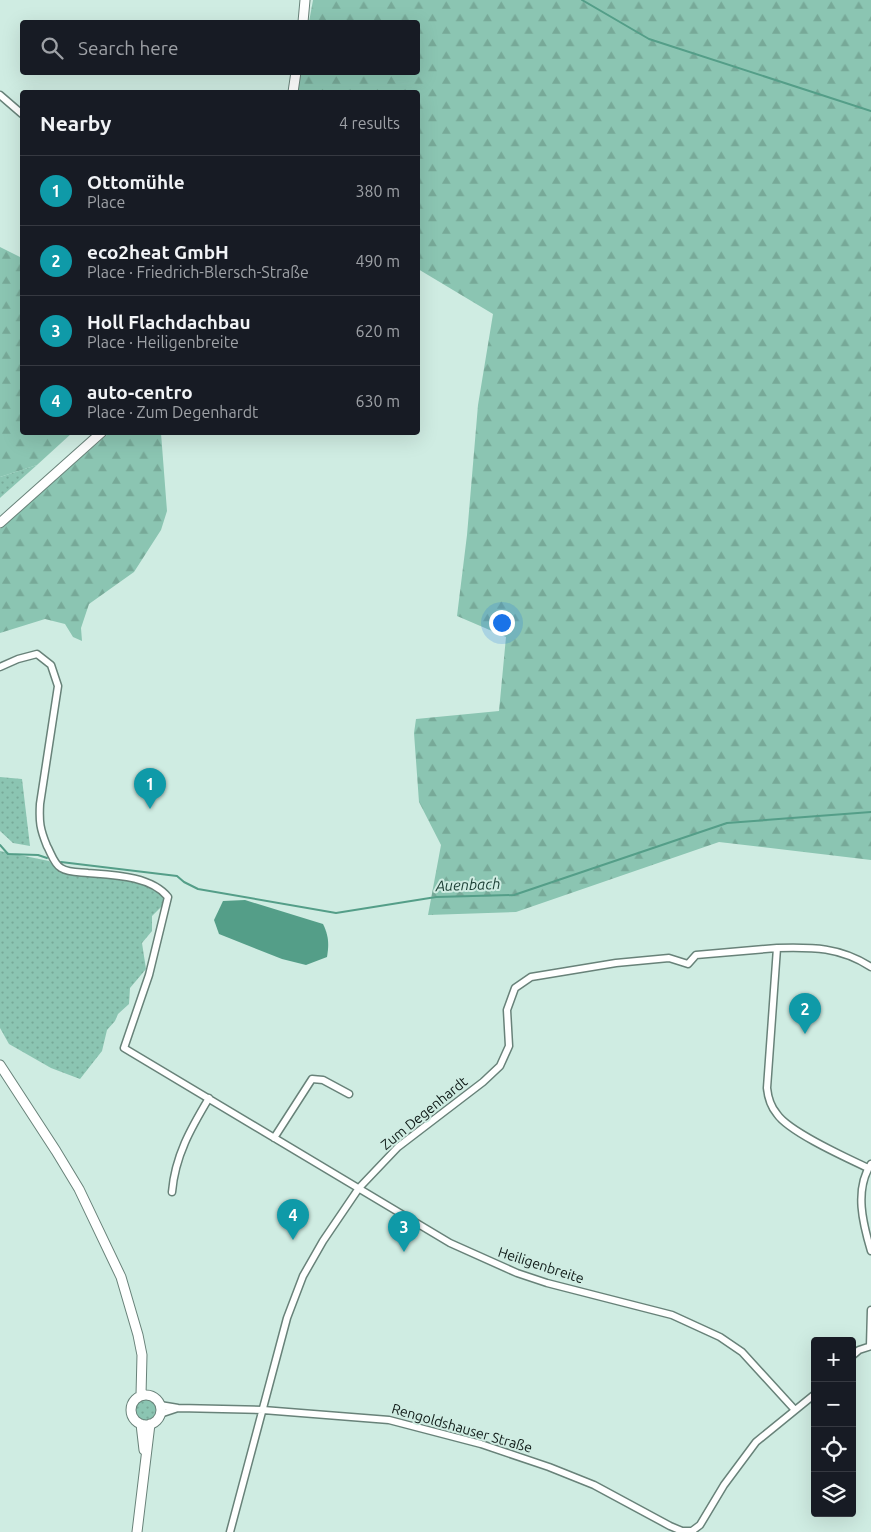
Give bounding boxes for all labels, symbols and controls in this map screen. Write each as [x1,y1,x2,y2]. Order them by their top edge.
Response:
search box [20,20,420,75]
icon: search [38,34,66,62]
text: Search here [78,37,178,59]
text: Nearby [40,111,111,135]
text: 4 results [339,114,400,132]
text: Ottomühle [87,171,185,193]
text: 1 [51,182,61,200]
text: 380 m [355,182,400,200]
text: Place [87,193,125,211]
text: eco2heat GmbH [87,241,229,263]
text: 2 [51,252,61,270]
text: 490 m [355,252,400,270]
text: Place · Friedrich-Blersch-Straße [87,263,309,281]
text: Holl Flachdachbau [87,311,251,333]
text: 3 [51,322,61,340]
text: 620 m [355,322,400,340]
text: Place · Heiligenbreite [87,333,239,351]
text: auto-centro [87,381,193,403]
text: 4 [51,392,61,410]
text: 630 m [355,392,400,410]
text: Place · Zum Degenhardt [87,403,258,421]
your location [489,610,515,636]
pin: 1 [134,768,166,809]
water label: Auenbach [434,875,501,894]
pin: 2 [789,993,821,1034]
street label: Zum Degenhardt [378,1073,471,1153]
pin: 4 [277,1199,309,1240]
pin: 3 [388,1211,420,1252]
street label: Heiligenbreite [496,1244,586,1286]
map controls [811,1337,856,1517]
button: + [811,1337,856,1382]
button: − [811,1382,856,1427]
street label: Rengoldshauser Straße [390,1400,534,1456]
button: locate [811,1427,856,1472]
button: layers [811,1472,856,1517]

